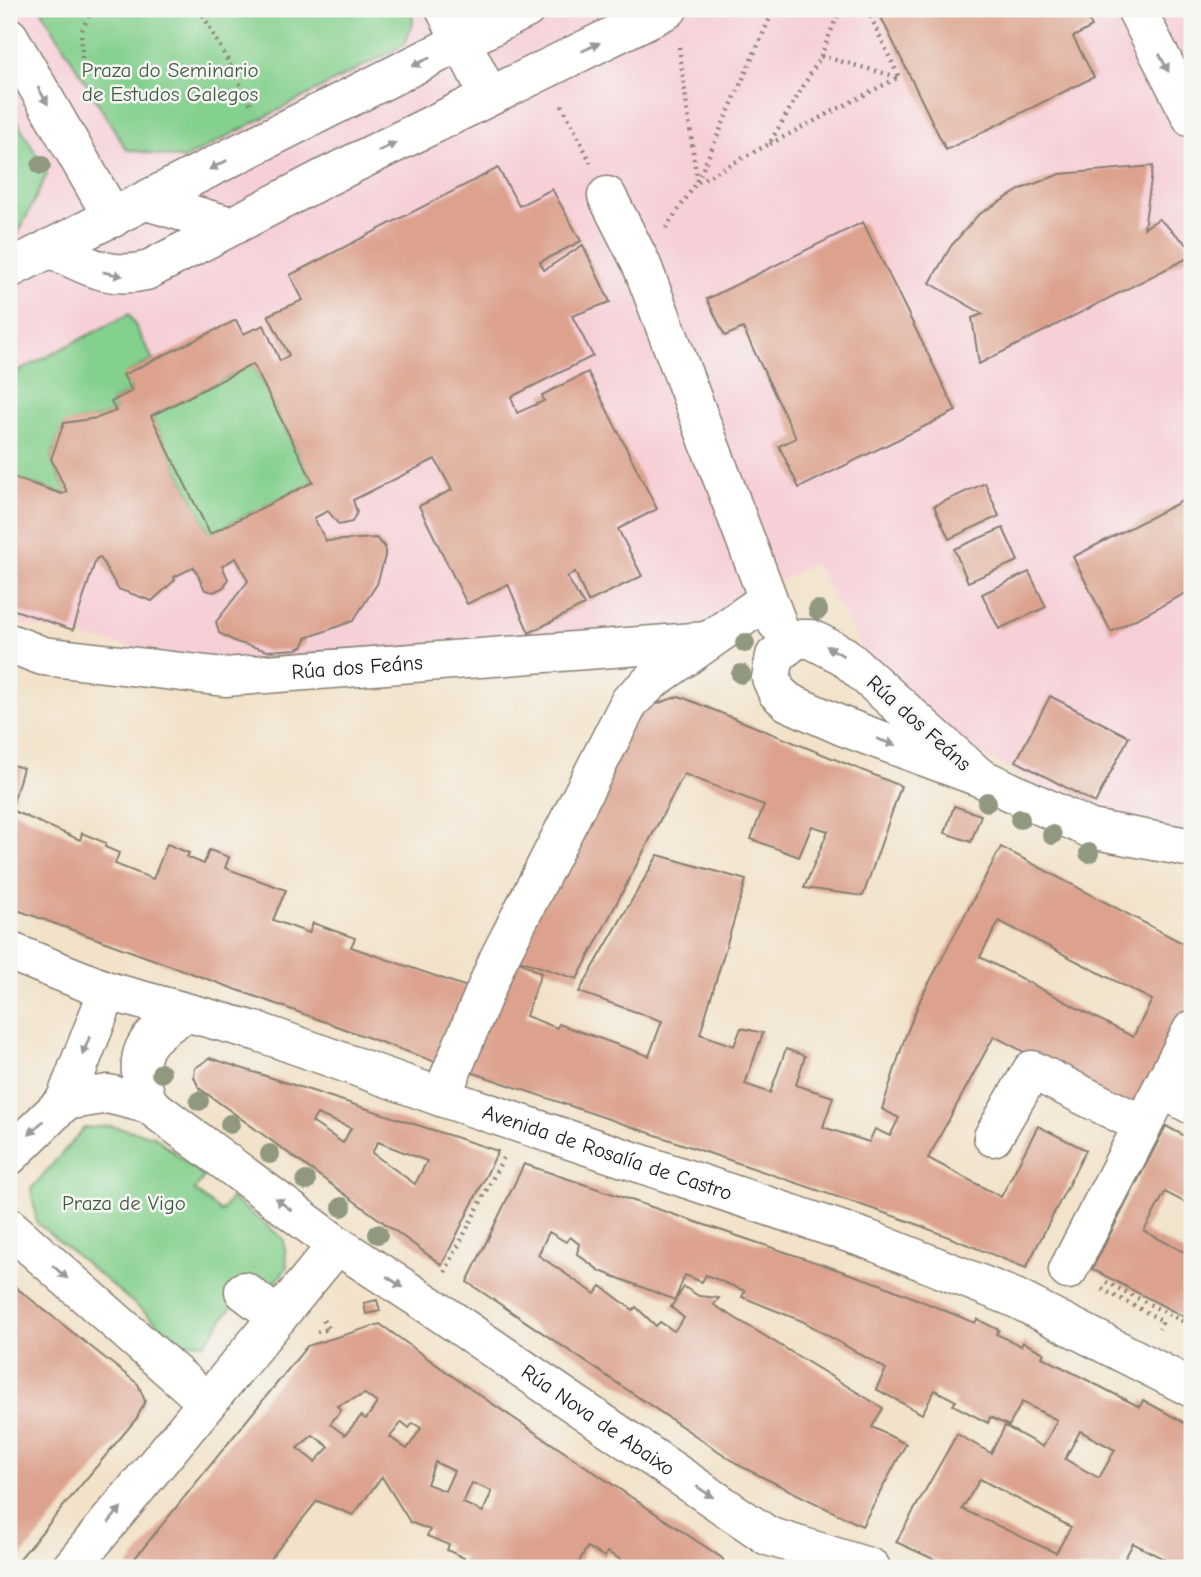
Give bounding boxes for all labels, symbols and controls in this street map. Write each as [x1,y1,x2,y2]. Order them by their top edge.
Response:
one-way arrow [581,41,601,52]
one-way arrow [1158,54,1170,73]
one-way arrow [411,56,431,67]
park label: Praza do Seminario de Estudos Galegos [81,58,259,106]
one-way arrow [37,86,50,105]
one-way arrow [377,142,397,153]
one-way arrow [208,159,228,171]
one-way arrow [102,268,124,279]
one-way arrow [826,645,845,657]
street label: Rúa dos Feáns [290,650,424,684]
street label: Rúa dos Feáns [862,670,976,776]
one-way arrow [875,737,896,748]
one-way arrow [81,1036,92,1057]
street label: Avenida de Rosalía de Castro [480,1100,735,1205]
one-way arrow [28,1120,45,1137]
park label: Praza de Vigo [62,1191,186,1215]
one-way arrow [274,1198,292,1212]
one-way arrow [51,1264,69,1280]
one-way arrow [385,1276,404,1289]
street label: Rúa Nova de Abaixo [517,1359,679,1481]
one-way arrow [695,1486,714,1499]
one-way arrow [107,1507,122,1525]

